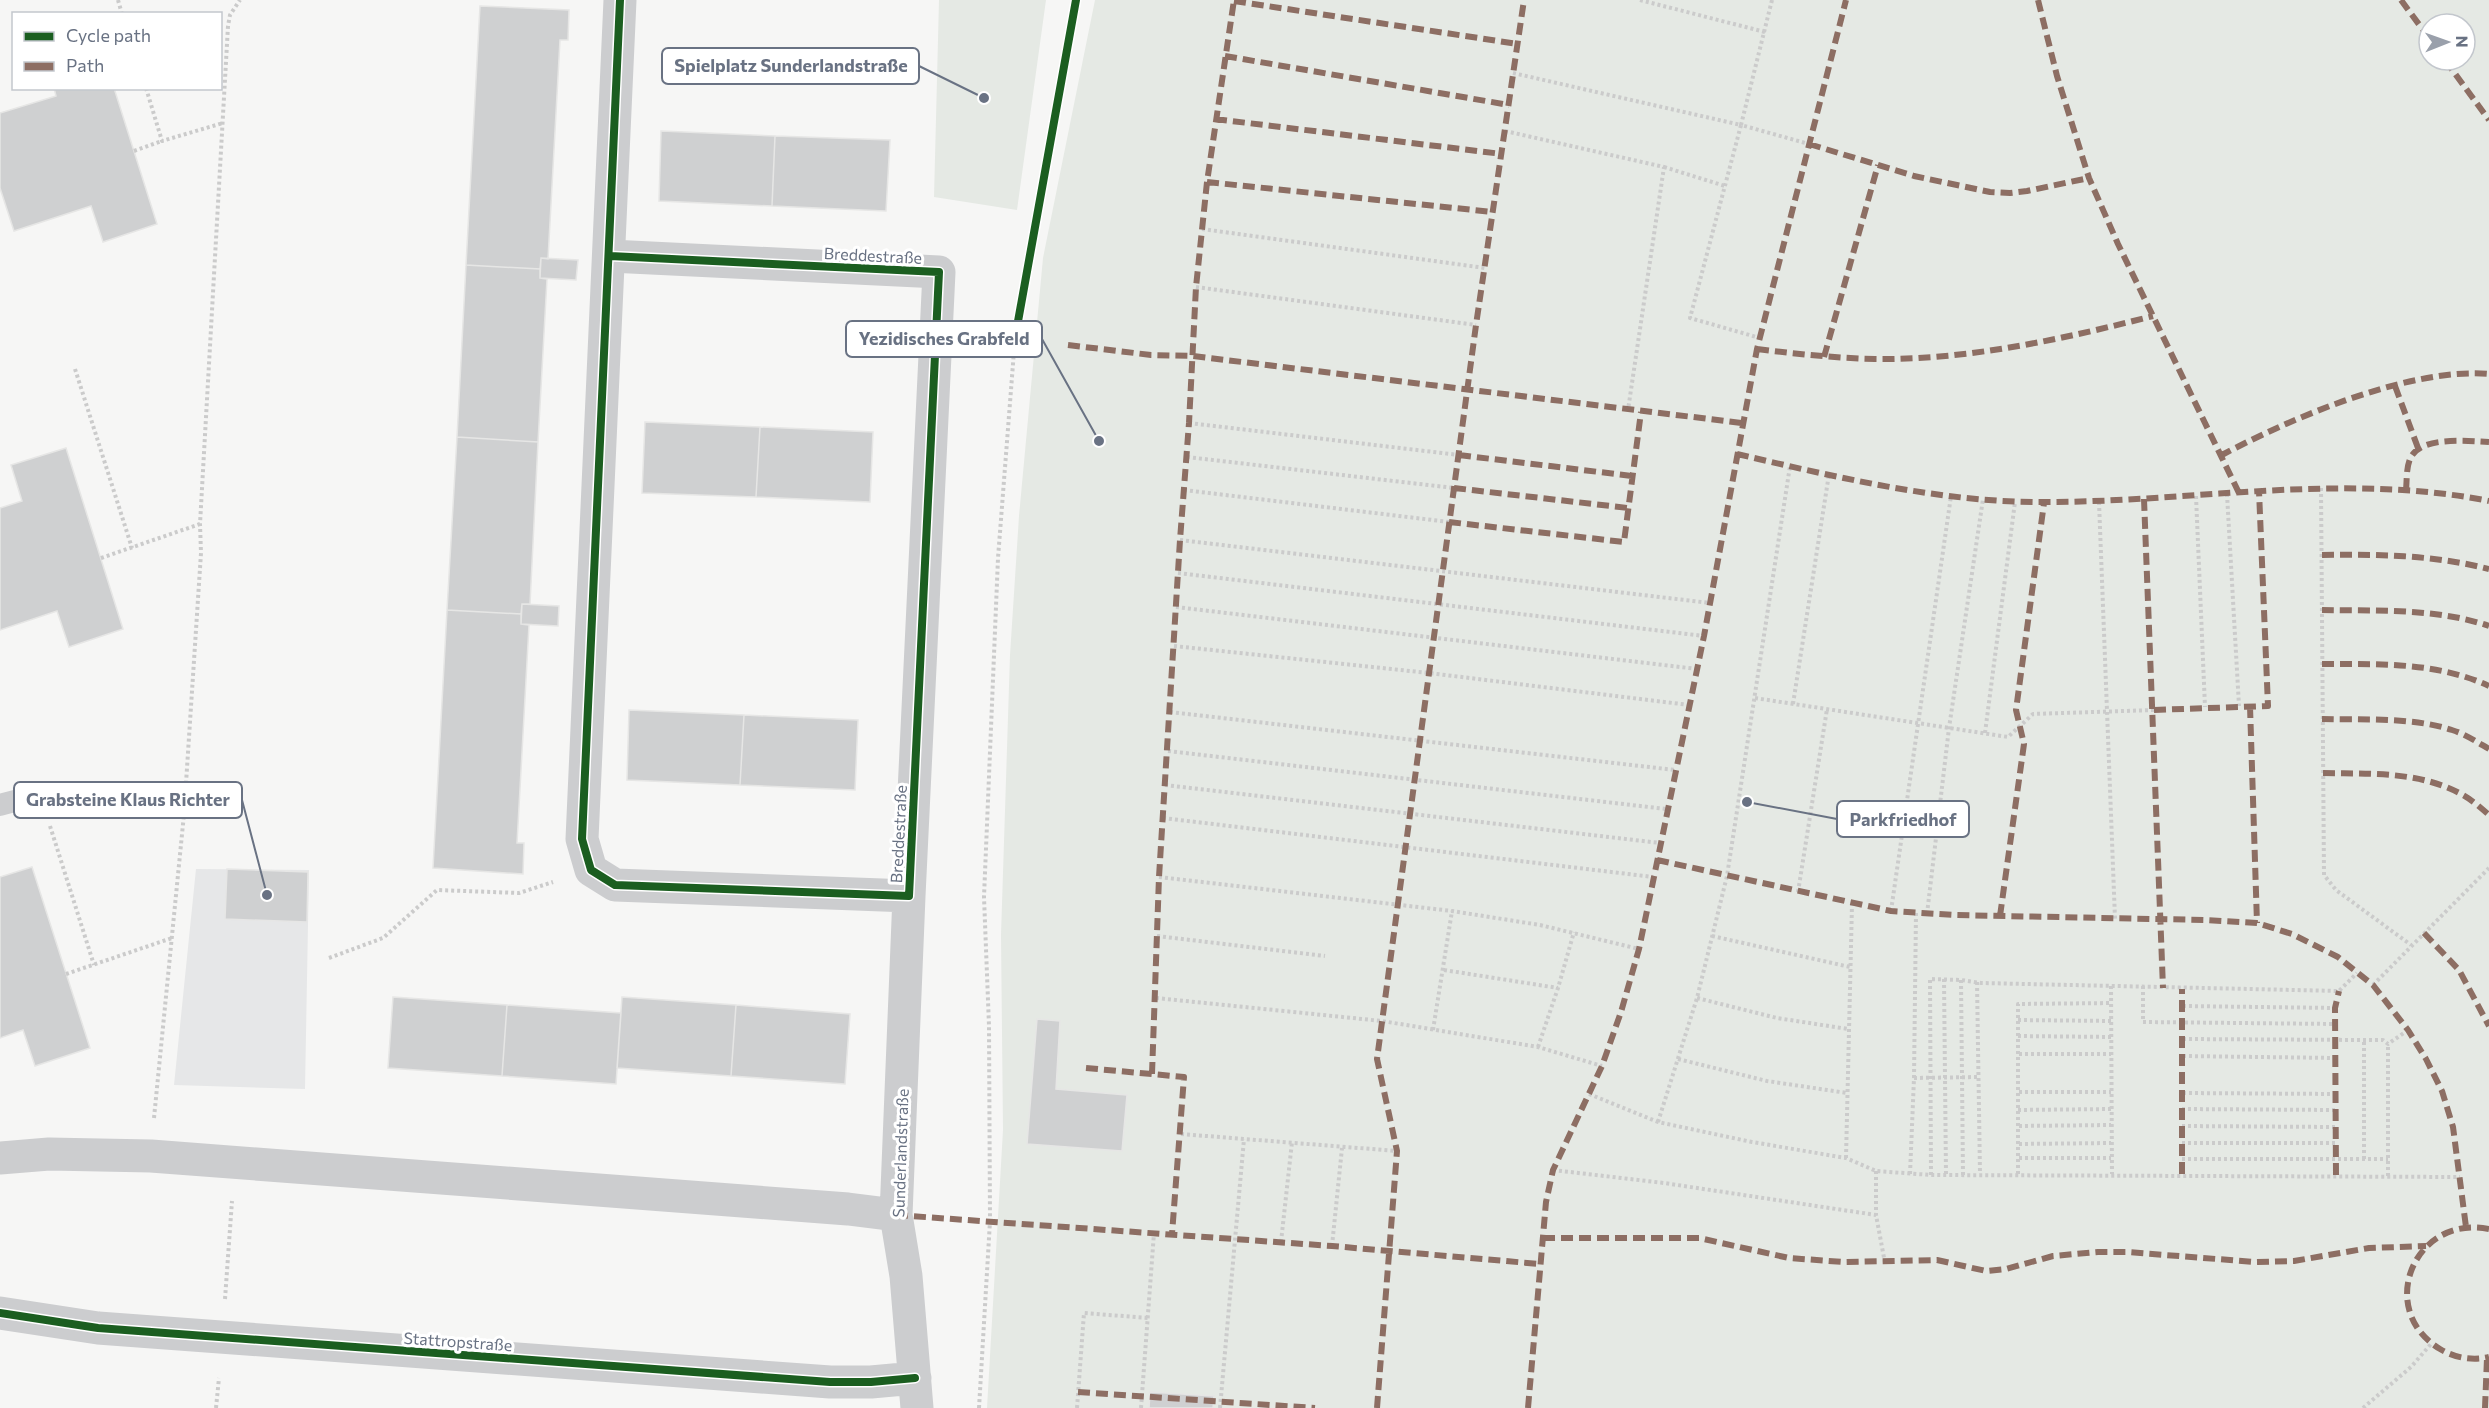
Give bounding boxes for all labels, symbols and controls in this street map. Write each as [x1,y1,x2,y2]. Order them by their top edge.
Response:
legend [12,12,222,90]
north arrow [2417,12,2477,72]
text: Cycle path [66,24,151,46]
text: N [2453,36,2472,48]
callout: Spielplatz Sunderlandstraße [662,48,919,84]
text: Path [66,54,104,76]
text: Spielplatz Sunderlandstraße [674,54,908,76]
street label: Breddestraße [823,243,923,267]
callout: Yezidisches Grabfeld [846,321,1042,357]
text: Yezidisches Grabfeld [858,327,1030,349]
callout: Grabsteine Klaus Richter [14,782,242,818]
street label: Breddestraße [886,784,910,884]
text: Grabsteine Klaus Richter [26,788,231,810]
callout: Parkfriedhof [1837,801,1969,837]
text: Parkfriedhof [1849,808,1957,830]
street label: Sunderlandstraße [888,1088,912,1218]
street label: Stattropstraße [403,1328,513,1354]

